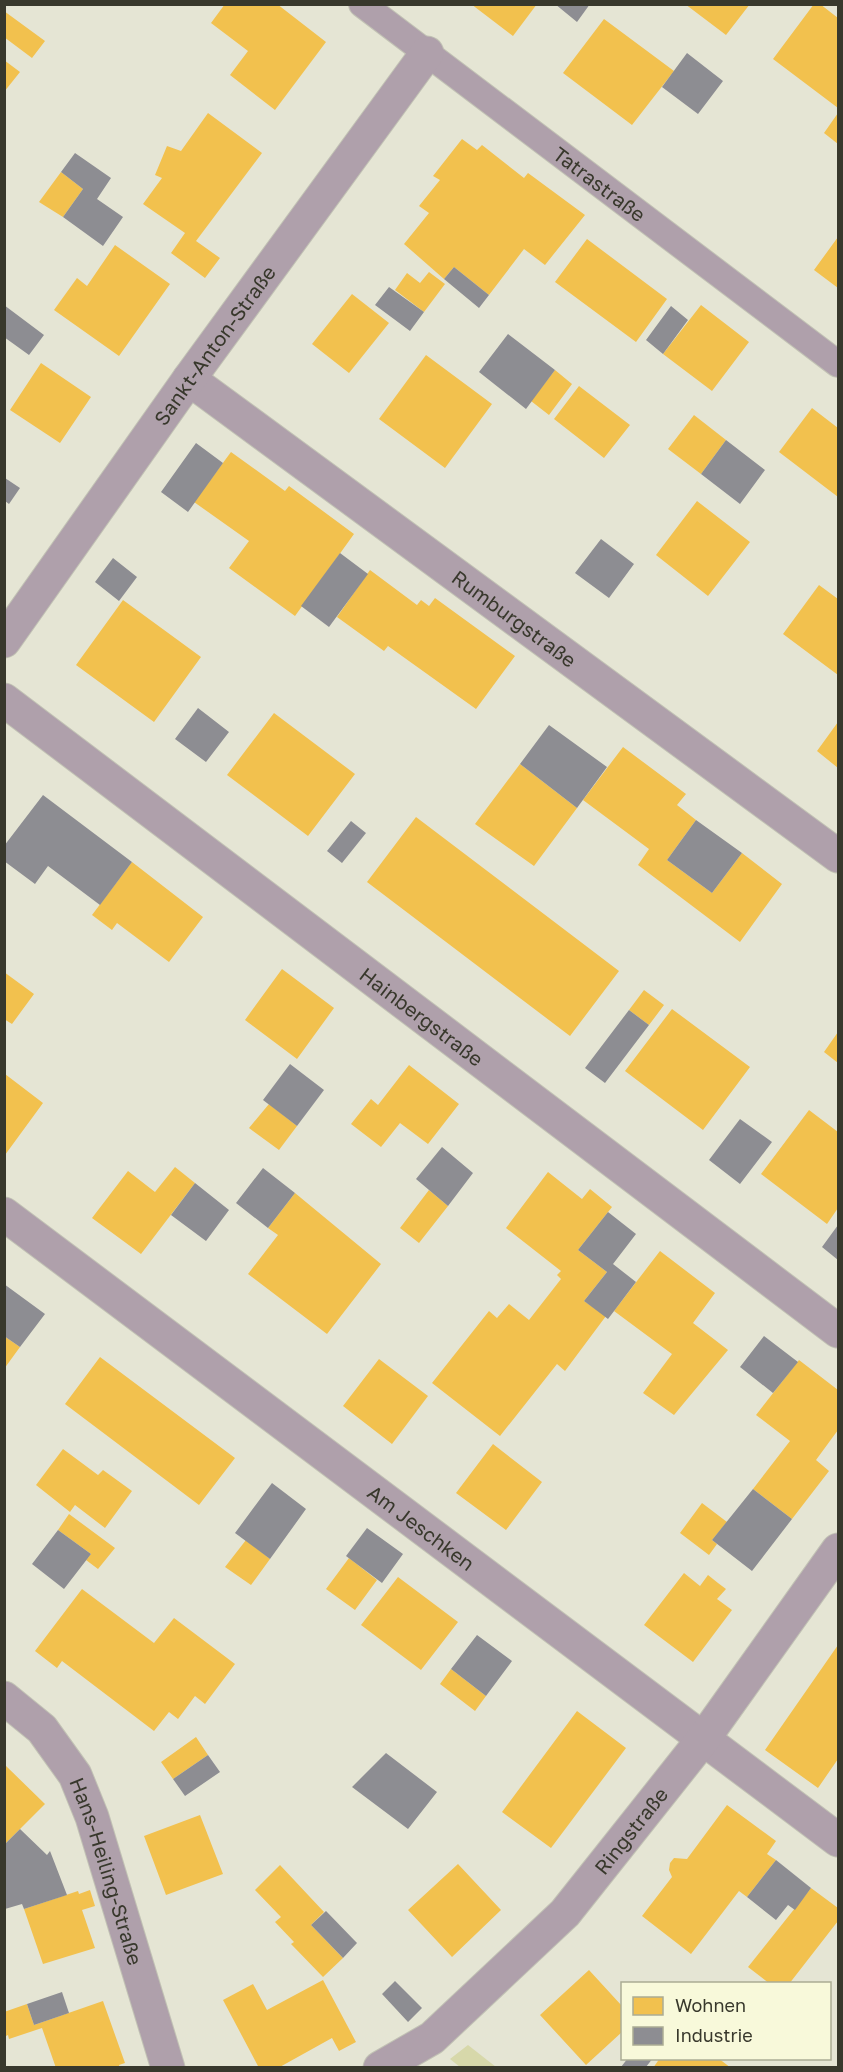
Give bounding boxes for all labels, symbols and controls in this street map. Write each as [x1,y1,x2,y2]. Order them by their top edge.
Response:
street label: Tatrastraße [549,141,651,226]
street label: Sankt-Anton-Straße [148,261,280,430]
street label: Rumburgstraße [448,565,581,672]
street label: Hainbergstraße [355,962,488,1071]
street label: Am Jeschken [363,1479,480,1575]
street label: Hans-Heiling-Straße [65,1774,148,1968]
street label: Ringstraße [589,1782,672,1879]
legend [621,1982,831,2060]
text: Wohnen [675,1994,746,2016]
text: Industrie [675,2024,753,2046]

